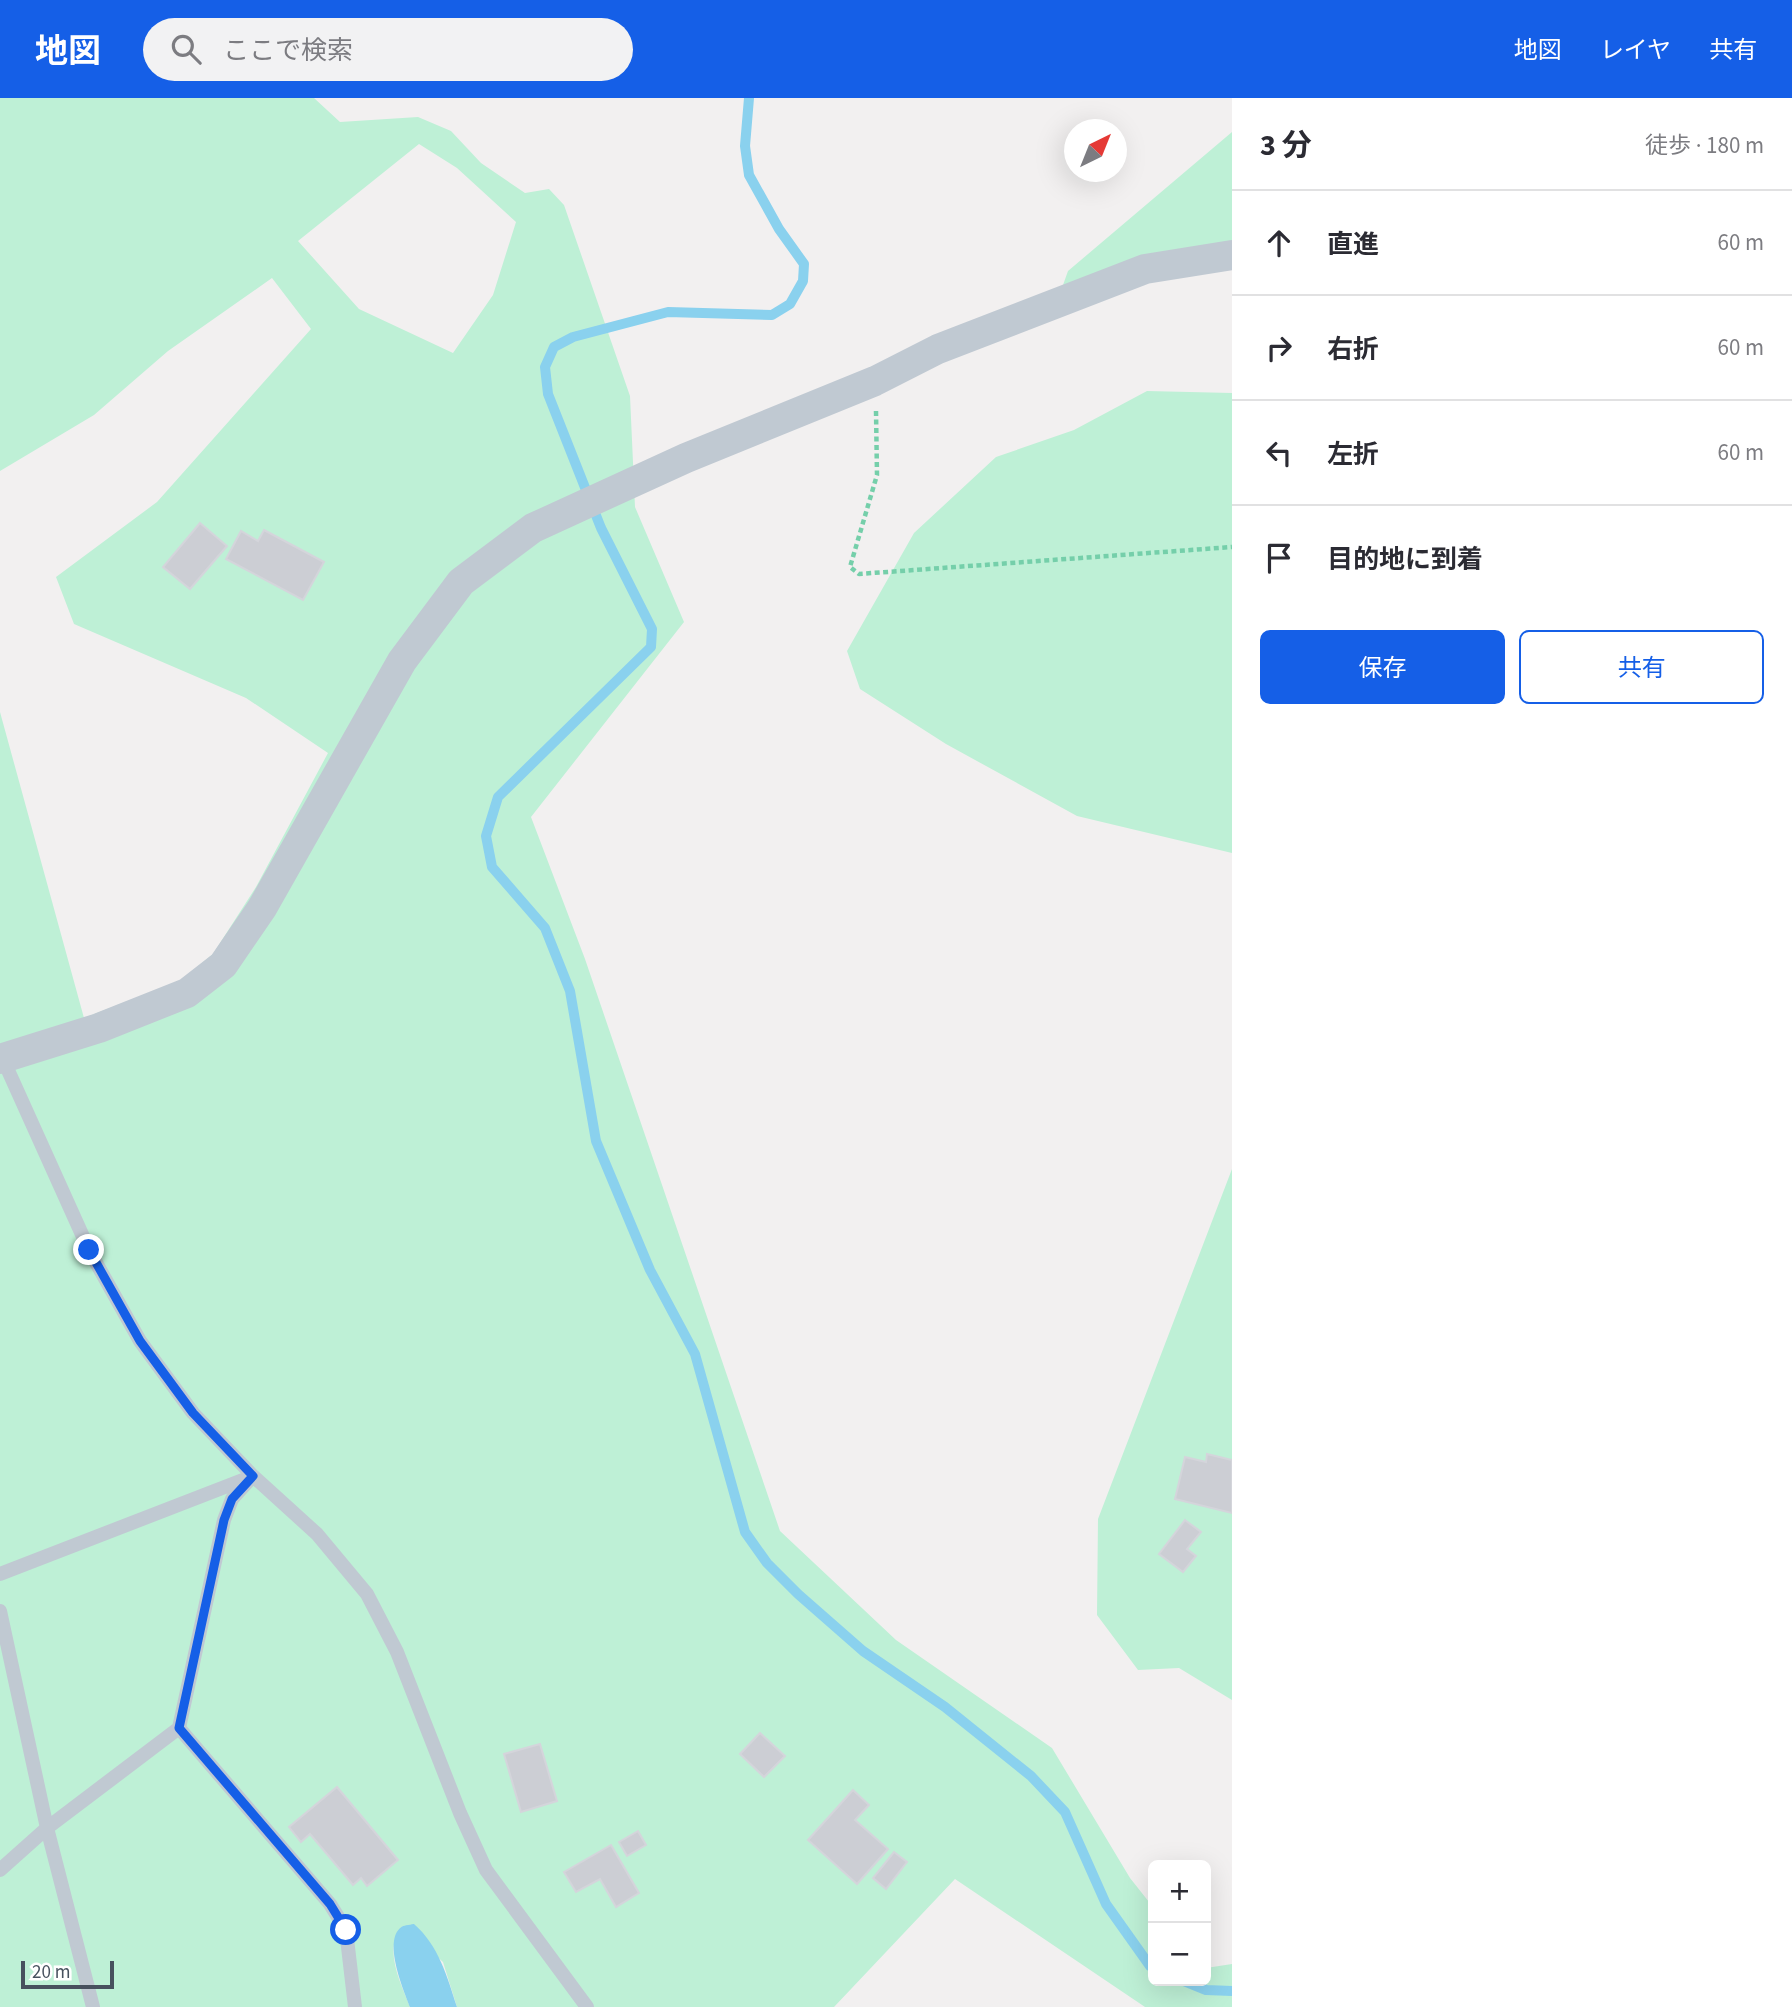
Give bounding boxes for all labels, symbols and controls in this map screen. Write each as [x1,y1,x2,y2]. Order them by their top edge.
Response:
search box [143,18,633,81]
text: 地図 [35,28,101,75]
icon: search [167,30,205,68]
text: ここで検索 [223,32,353,69]
text: 地図 [1514,33,1562,68]
text: レイヤ [1600,33,1671,68]
text: 共有 [1709,33,1757,68]
north arrow [1064,119,1127,182]
text: 3 分 [1260,124,1312,167]
text: 徒歩 · 180 m [1645,129,1764,162]
icon: ahead [1260,224,1298,262]
text: 直進 [1327,226,1379,263]
text: 60 m [1717,226,1764,259]
icon: right [1260,329,1298,367]
text: 右折 [1327,331,1379,368]
text: 60 m [1717,331,1764,364]
icon: left [1260,434,1298,472]
text: 左折 [1327,436,1379,473]
text: 60 m [1717,436,1764,469]
icon: arrive [1260,539,1298,577]
text: 目的地に到着 [1327,541,1483,578]
button: 保存 [1260,630,1505,704]
button: 共有 [1519,630,1764,704]
route end [73,1234,104,1265]
map controls [1148,1860,1211,1986]
button: + [1148,1860,1211,1923]
route start [330,1914,361,1945]
button: − [1148,1923,1211,1986]
scale bar [21,1958,114,1990]
text: 20 m [32,1959,70,1986]

